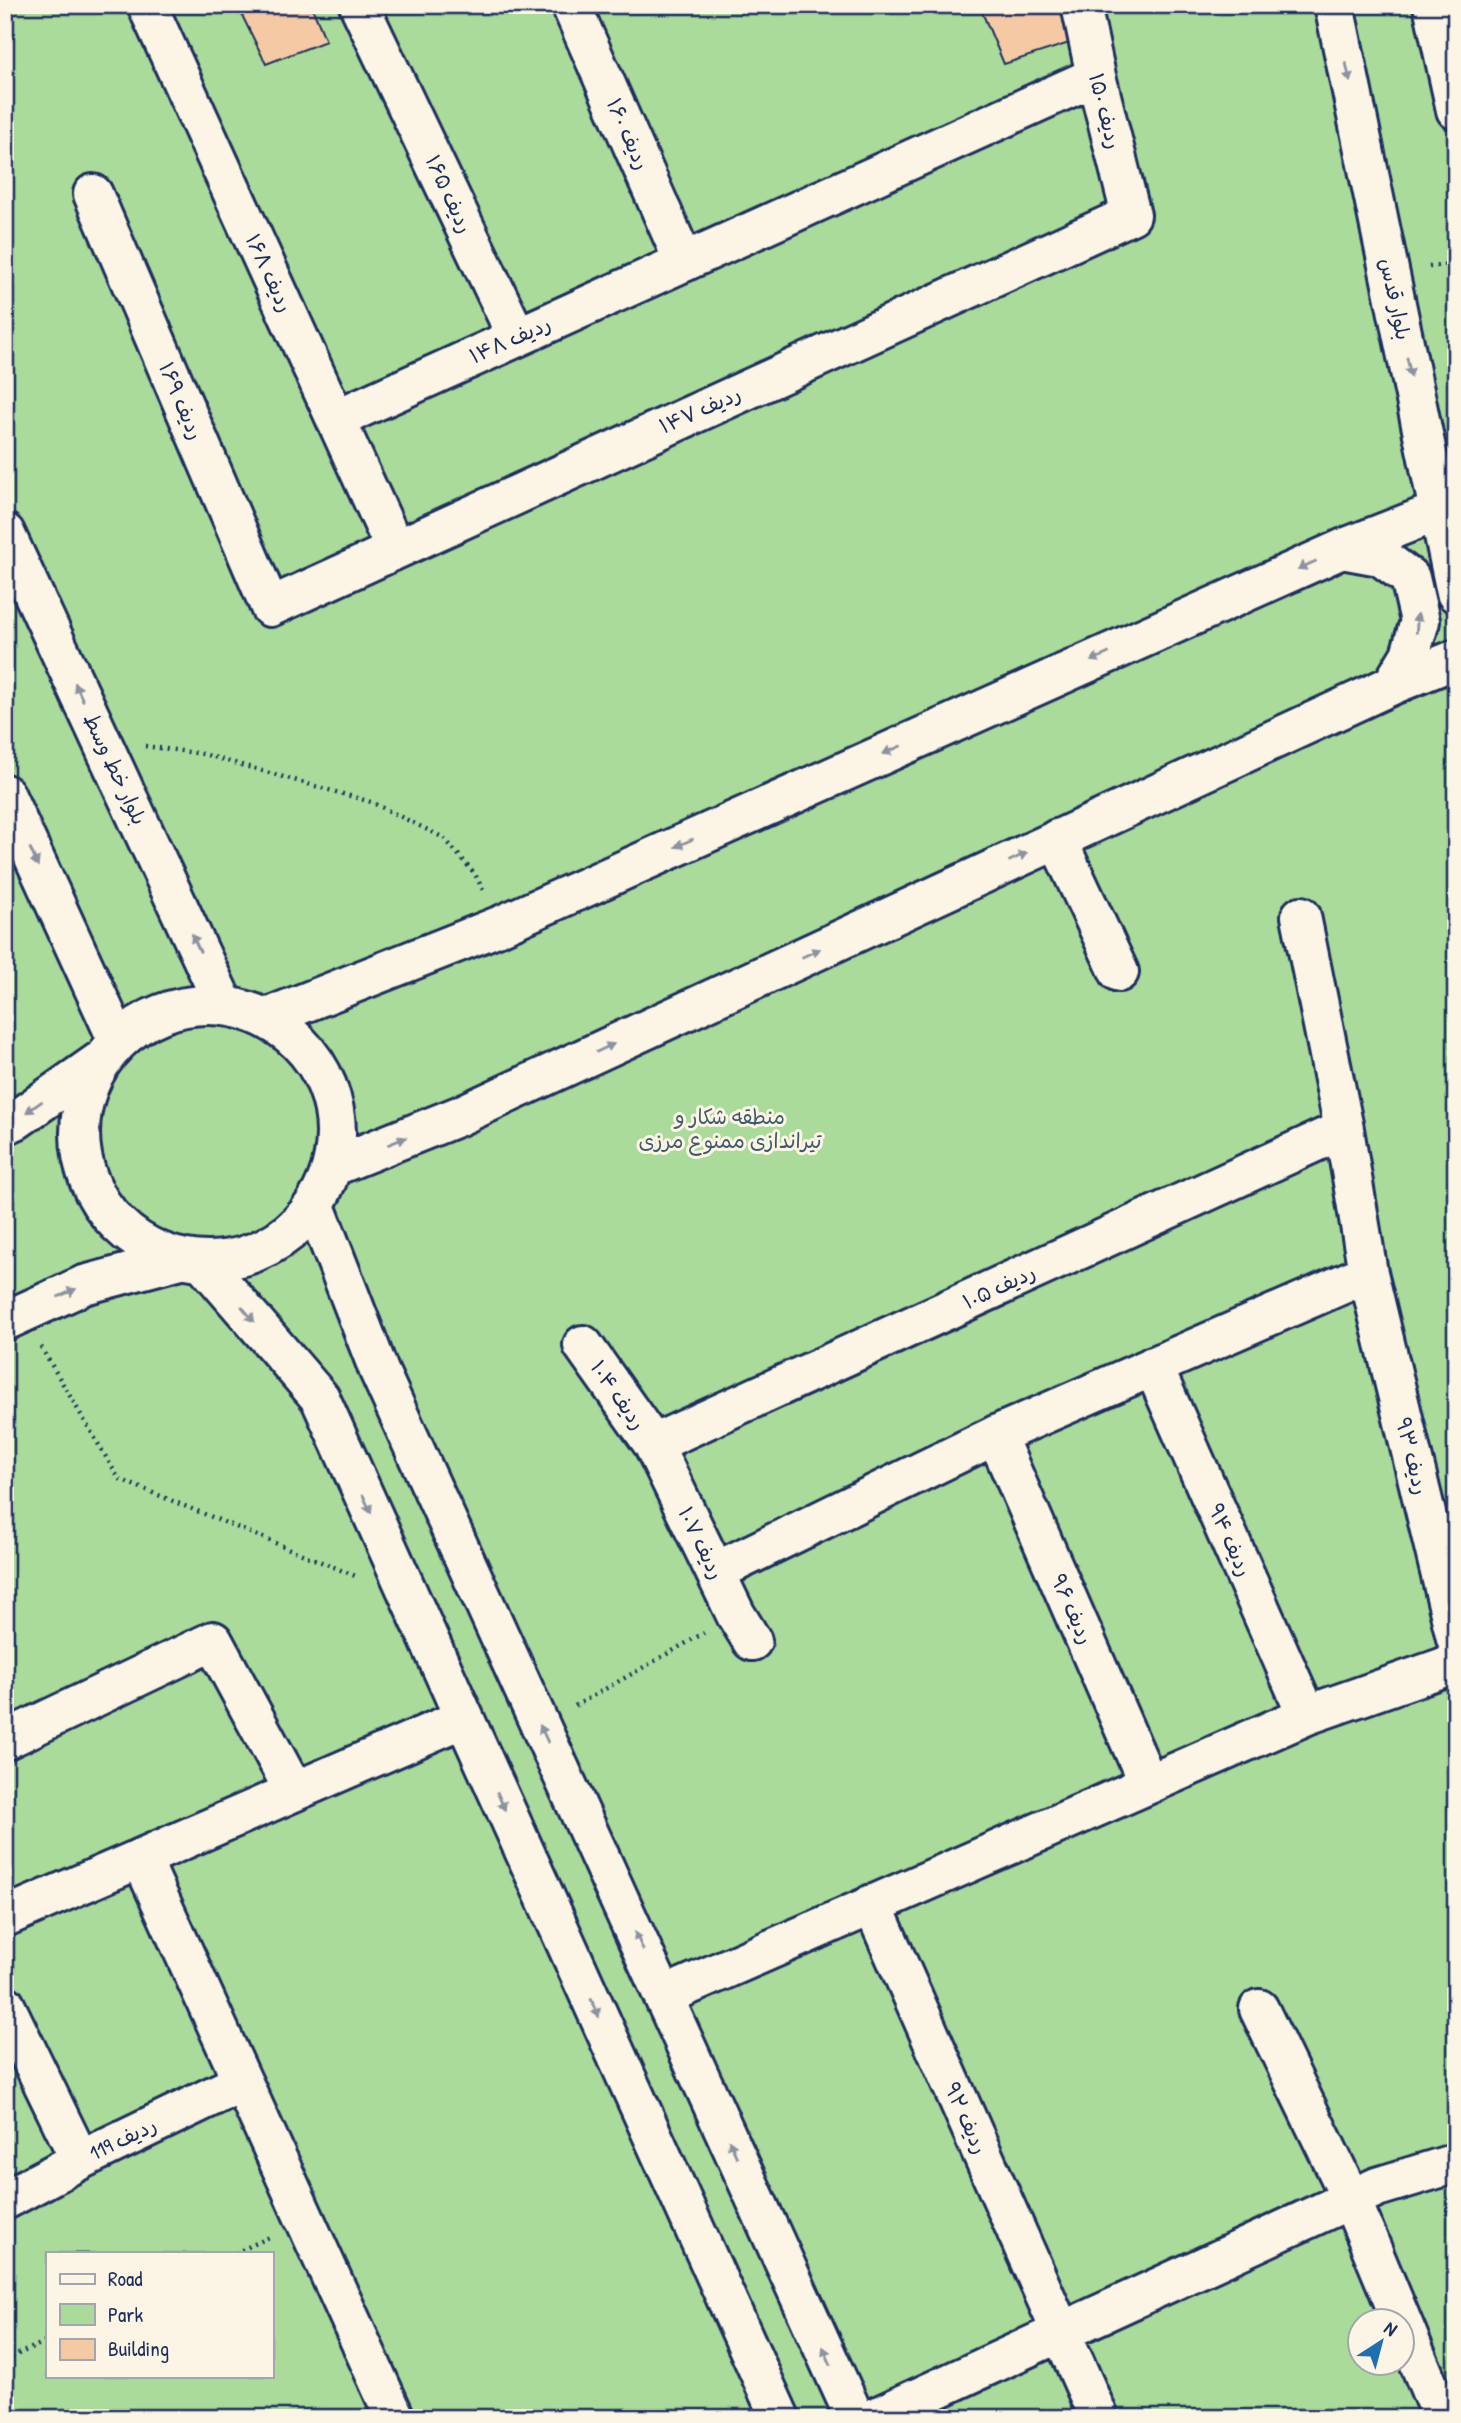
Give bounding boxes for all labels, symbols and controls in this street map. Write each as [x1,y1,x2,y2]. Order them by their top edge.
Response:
one-way arrow [1342,61,1353,83]
street label: ردیف ۱۵۰ [1082,70,1129,152]
street label: ردیف ۱۶۰ [600,93,657,174]
street label: ردیف ۱۶۵ [419,150,480,238]
street label: ردیف ۱۶۸ [239,229,300,317]
street label: بلوار قدس [1373,255,1418,343]
street label: ردیف ۱۴۸ [464,309,555,370]
one-way arrow [1403,356,1414,378]
street label: ردیف ۱۶۹ [152,357,211,444]
street label: ردیف ۱۴۷ [654,379,745,440]
one-way arrow [1297,560,1318,571]
one-way arrow [1411,612,1422,634]
one-way arrow [1089,652,1110,663]
one-way arrow [73,682,84,703]
street label: بلوار خط وسط [77,708,154,829]
one-way arrow [882,744,902,756]
one-way arrow [674,837,694,849]
one-way arrow [28,846,39,867]
one-way arrow [1007,851,1028,862]
one-way arrow [190,933,202,953]
one-way arrow [801,947,821,959]
one-way arrow [595,1043,615,1054]
one-way arrow [25,1100,43,1114]
park label: منطقه شکار و تیراندازی ممنوع مرزی [639,1102,822,1156]
one-way arrow [387,1135,408,1146]
street label: ردیف ۱۰۵ [958,1257,1040,1316]
one-way arrow [57,1287,78,1298]
one-way arrow [240,1305,255,1322]
street label: ردیف ۱۰۴ [584,1354,653,1435]
street label: ردیف ۹۳ [1389,1414,1436,1498]
one-way arrow [362,1494,373,1515]
street label: ردیف ۹۴ [1201,1499,1259,1581]
street label: ردیف ۱۰۷ [671,1502,731,1584]
street label: ردیف ۹۶ [1044,1569,1101,1649]
one-way arrow [539,1724,550,1745]
one-way arrow [495,1791,507,1811]
one-way arrow [633,1931,644,1952]
one-way arrow [590,1998,601,2019]
street label: ردیف ۹۲ [938,2077,995,2158]
street label: ردیف 119 [84,2110,161,2167]
one-way arrow [727,2138,738,2159]
legend [46,2252,273,2378]
text: Road [108,2264,142,2293]
text: Park [108,2300,143,2329]
north arrow [1346,2308,1416,2378]
text: N [1379,2315,1403,2342]
text: Building [108,2334,169,2363]
one-way arrow [821,2345,832,2366]

